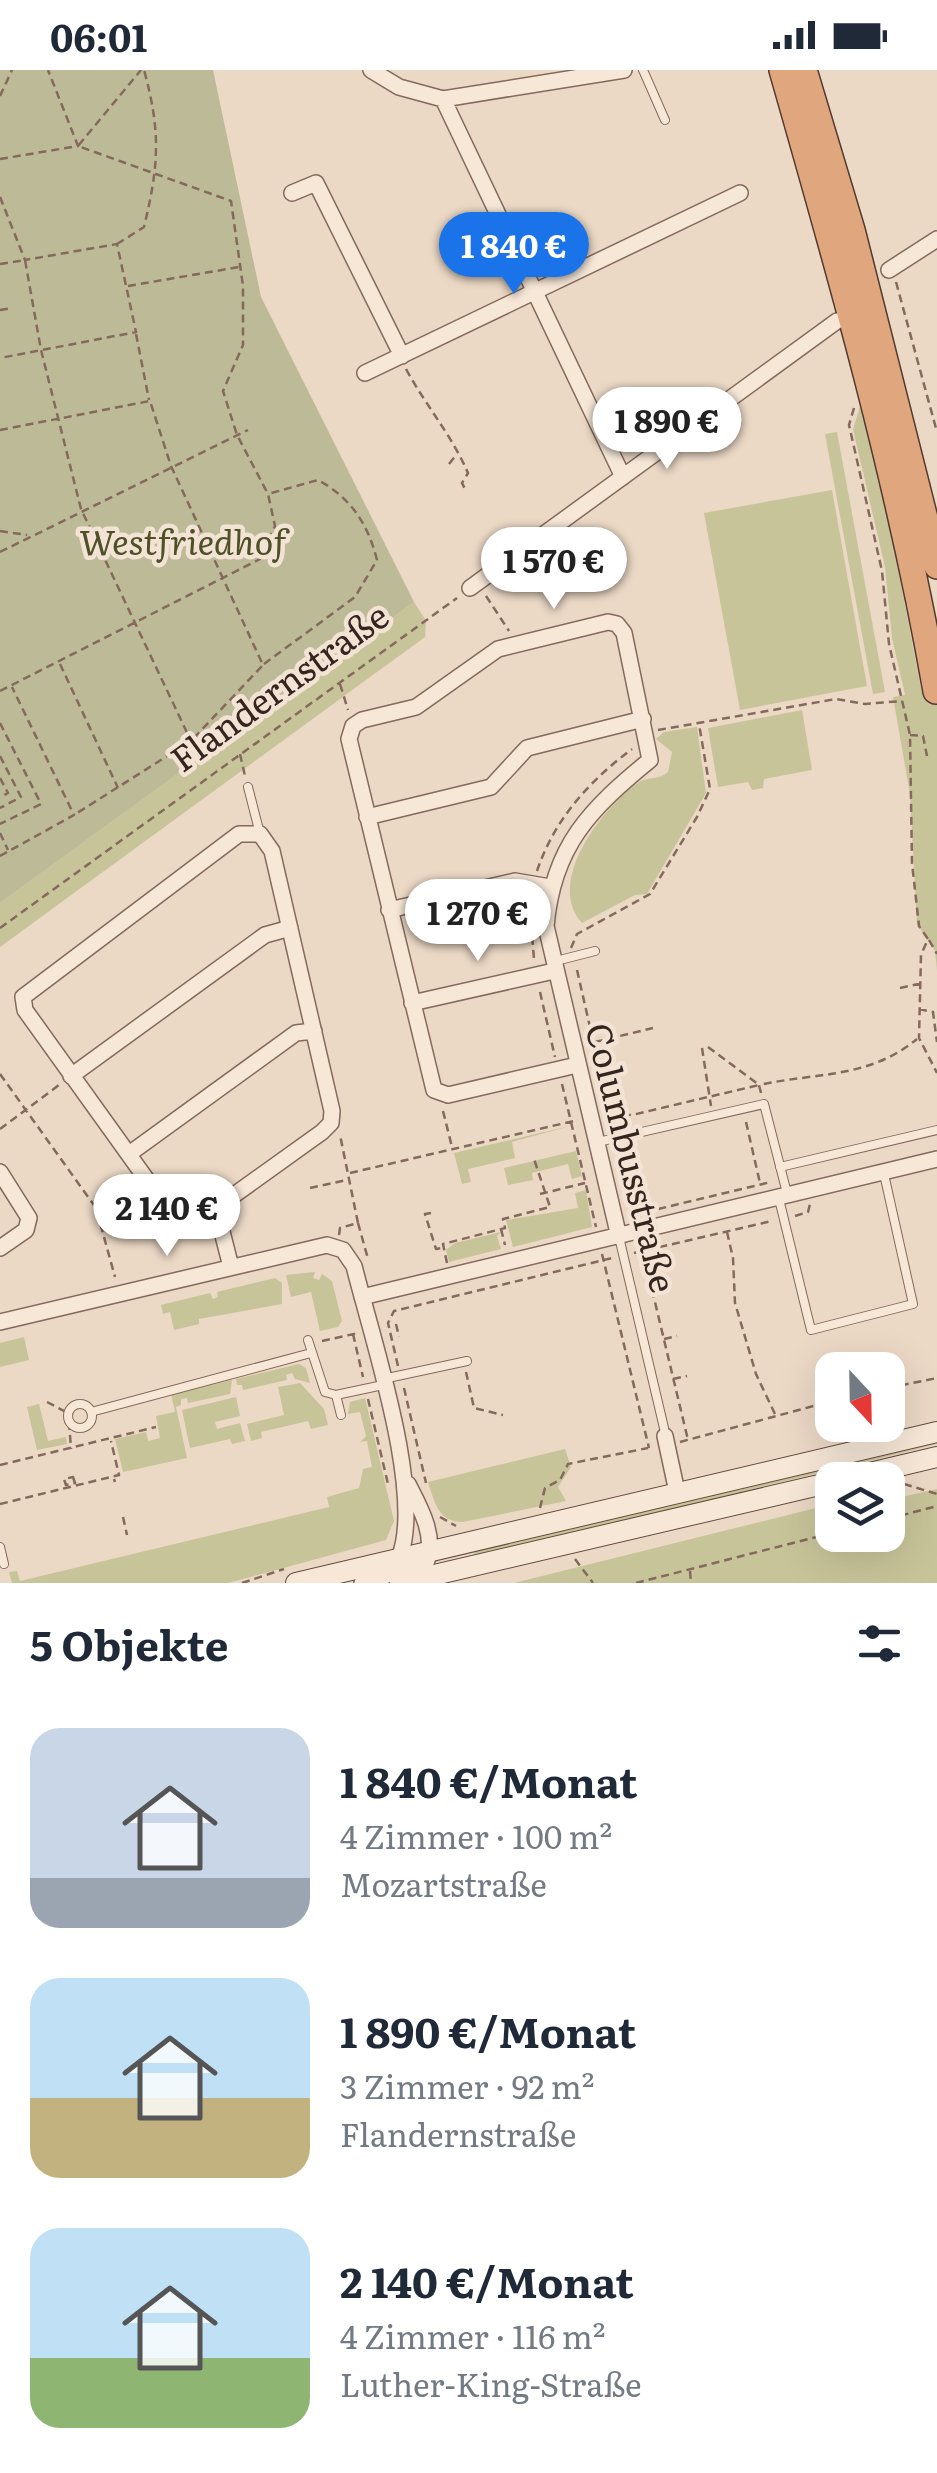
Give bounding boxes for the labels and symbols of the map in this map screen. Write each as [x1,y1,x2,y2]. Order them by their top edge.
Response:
pin: 1 840 € [422,212,606,297]
pin: 1 890 € [575,387,759,472]
park label: Westfriedhof [79,514,290,566]
pin: 1 570 € [462,527,646,612]
street label: Flandernstraße [158,589,398,783]
pin: 1 270 € [386,879,570,964]
street label: Columbusstraße [574,1017,692,1297]
pin: 2 140 € [75,1174,259,1259]
north arrow [815,1352,905,1442]

